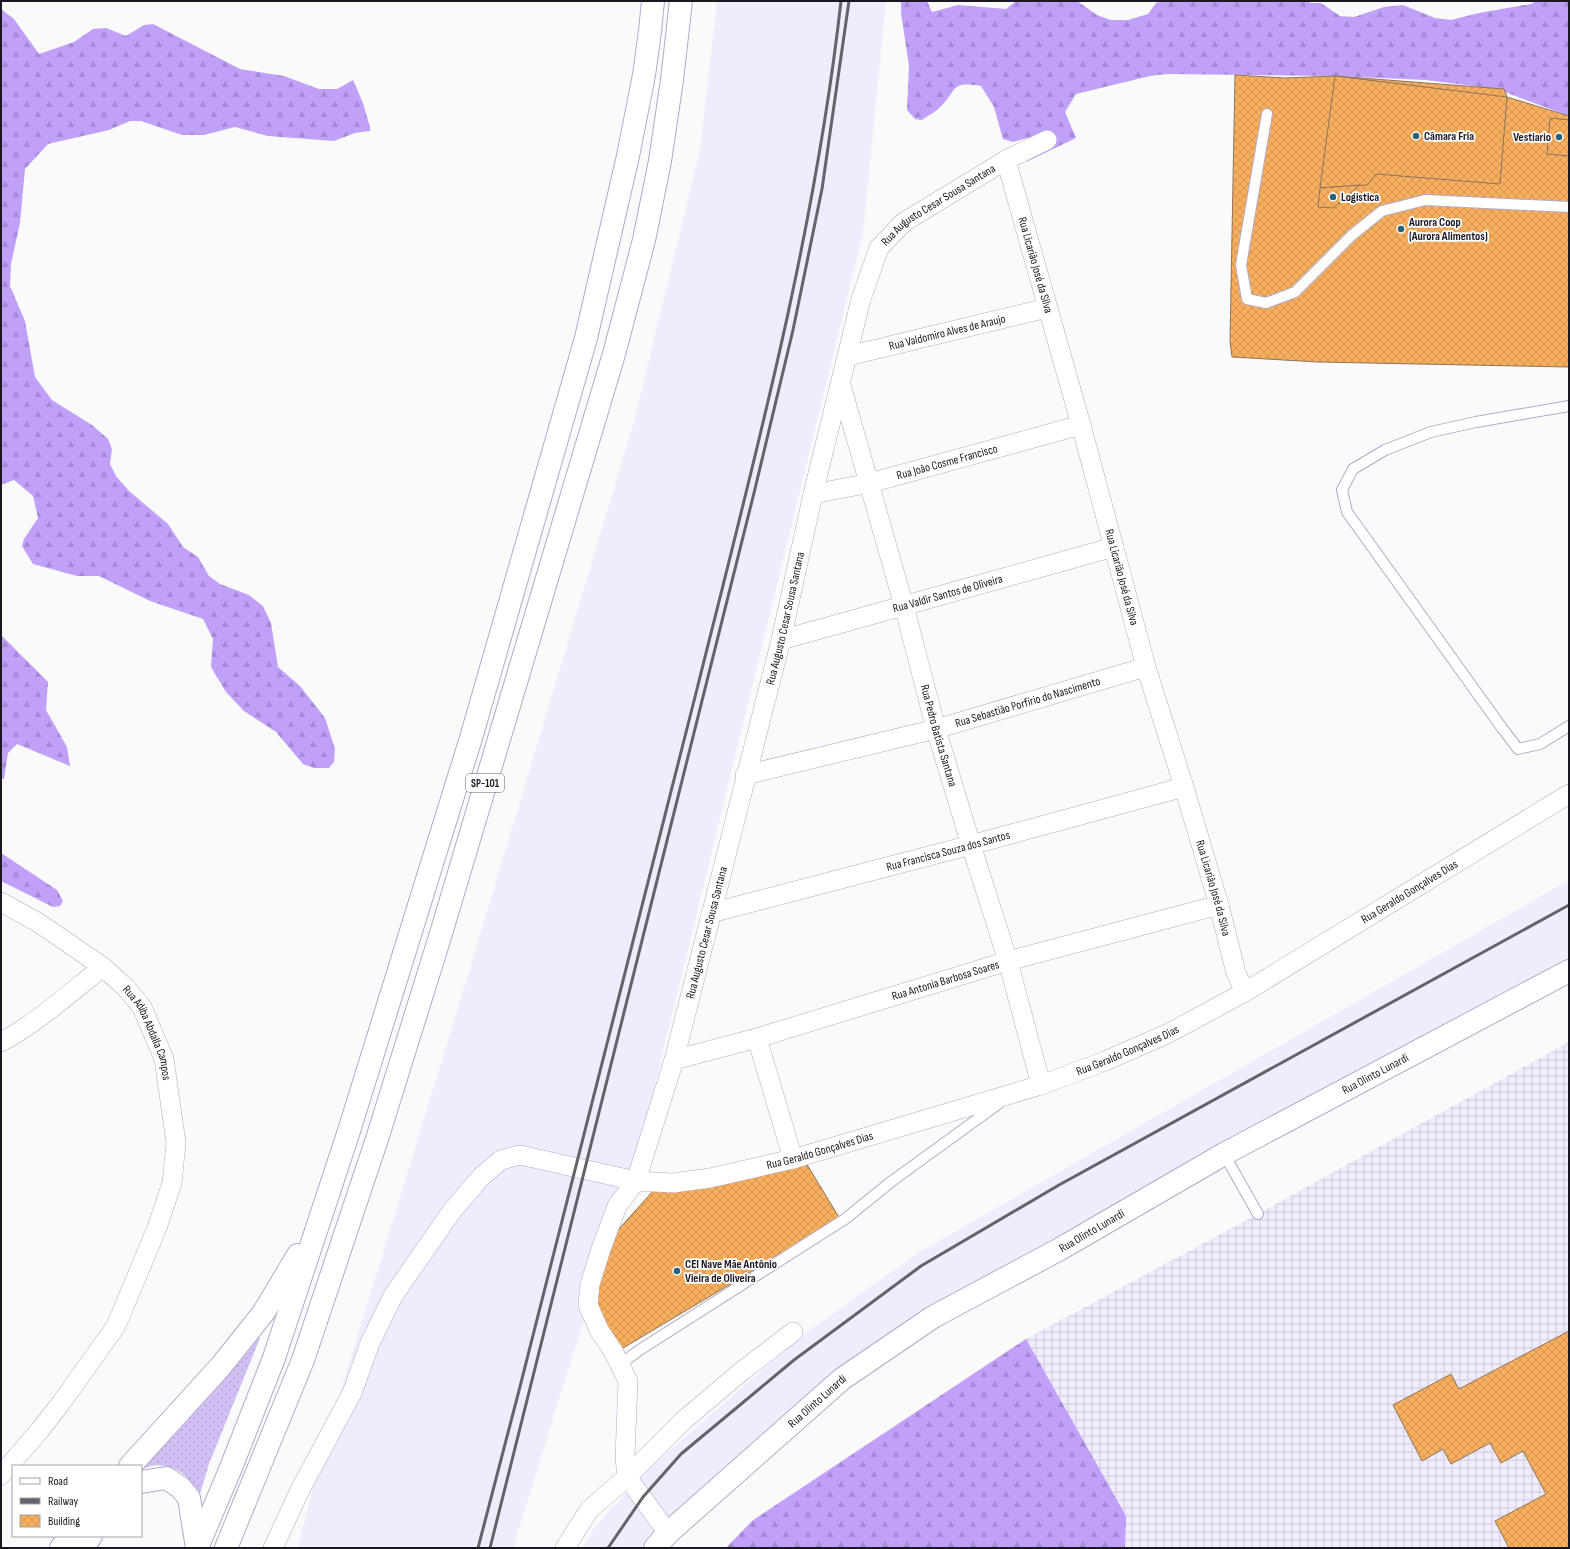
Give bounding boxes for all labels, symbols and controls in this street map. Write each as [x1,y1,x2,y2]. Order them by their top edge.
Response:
place label: Câmara Fria [1424,129,1474,144]
place label: Vestiario [1513,130,1551,145]
marker: Câmara Fria [1411,131,1421,141]
marker: Vestiario [1554,132,1564,142]
street label: Rua Augusto Cesar Sousa Santana [878,161,998,249]
place label: Logistica [1341,190,1379,205]
marker: Logistica [1328,192,1338,202]
street label: Rua Licarião José da Silva [1015,215,1056,315]
place label: Aurora Coop (Aurora Alimentos) [1408,215,1488,244]
marker: Aurora Coop (Aurora Alimentos) [1396,224,1406,234]
street label: Rua Valdomiro Alves de Araujo [887,311,1007,353]
street label: Rua João Cosme Francisco [895,441,999,483]
street label: Rua Licarião José da Silva [1102,527,1142,627]
street label: Rua Augusto Cesar Sousa Santana [762,550,808,686]
street label: Rua Valdir Santos de Oliveira [891,571,1005,616]
street label: Rua Sebastião Porfírio do Nascimento [953,673,1102,730]
street label: Rua Pedro Batista Santana [917,683,961,789]
road number: SP-101 [466,774,504,792]
street label: Rua Francisca Souza dos Santos [885,827,1012,874]
street label: Rua Licarião José da Silva [1193,838,1234,938]
street label: Rua Geraldo Gonçalves Dias [1358,856,1460,927]
street label: Rua Augusto Cesar Sousa Santana [682,865,731,1000]
street label: Rua Antonia Barbosa Soares [890,957,1001,1004]
street label: Rua Adiba Abdalla Campos [119,982,174,1081]
street label: Rua Geraldo Gonçalves Dias [1074,1022,1182,1079]
street label: Rua Olinto Lunardi [1339,1050,1411,1098]
street label: Rua Geraldo Gonçalves Dias [765,1128,875,1172]
street label: Rua Olinto Lunardi [1056,1206,1127,1255]
place label: CEI Nave Mãe Antônio Vieira de Oliveira [685,1257,777,1286]
marker: CEI Nave Mãe Antônio Vieira de Oliveira [672,1266,682,1276]
street label: Rua Olinto Lunardi [785,1371,849,1431]
legend [12,1465,142,1537]
text: Road [48,1474,68,1489]
text: Railway [48,1494,79,1509]
text: Building [48,1514,80,1529]

